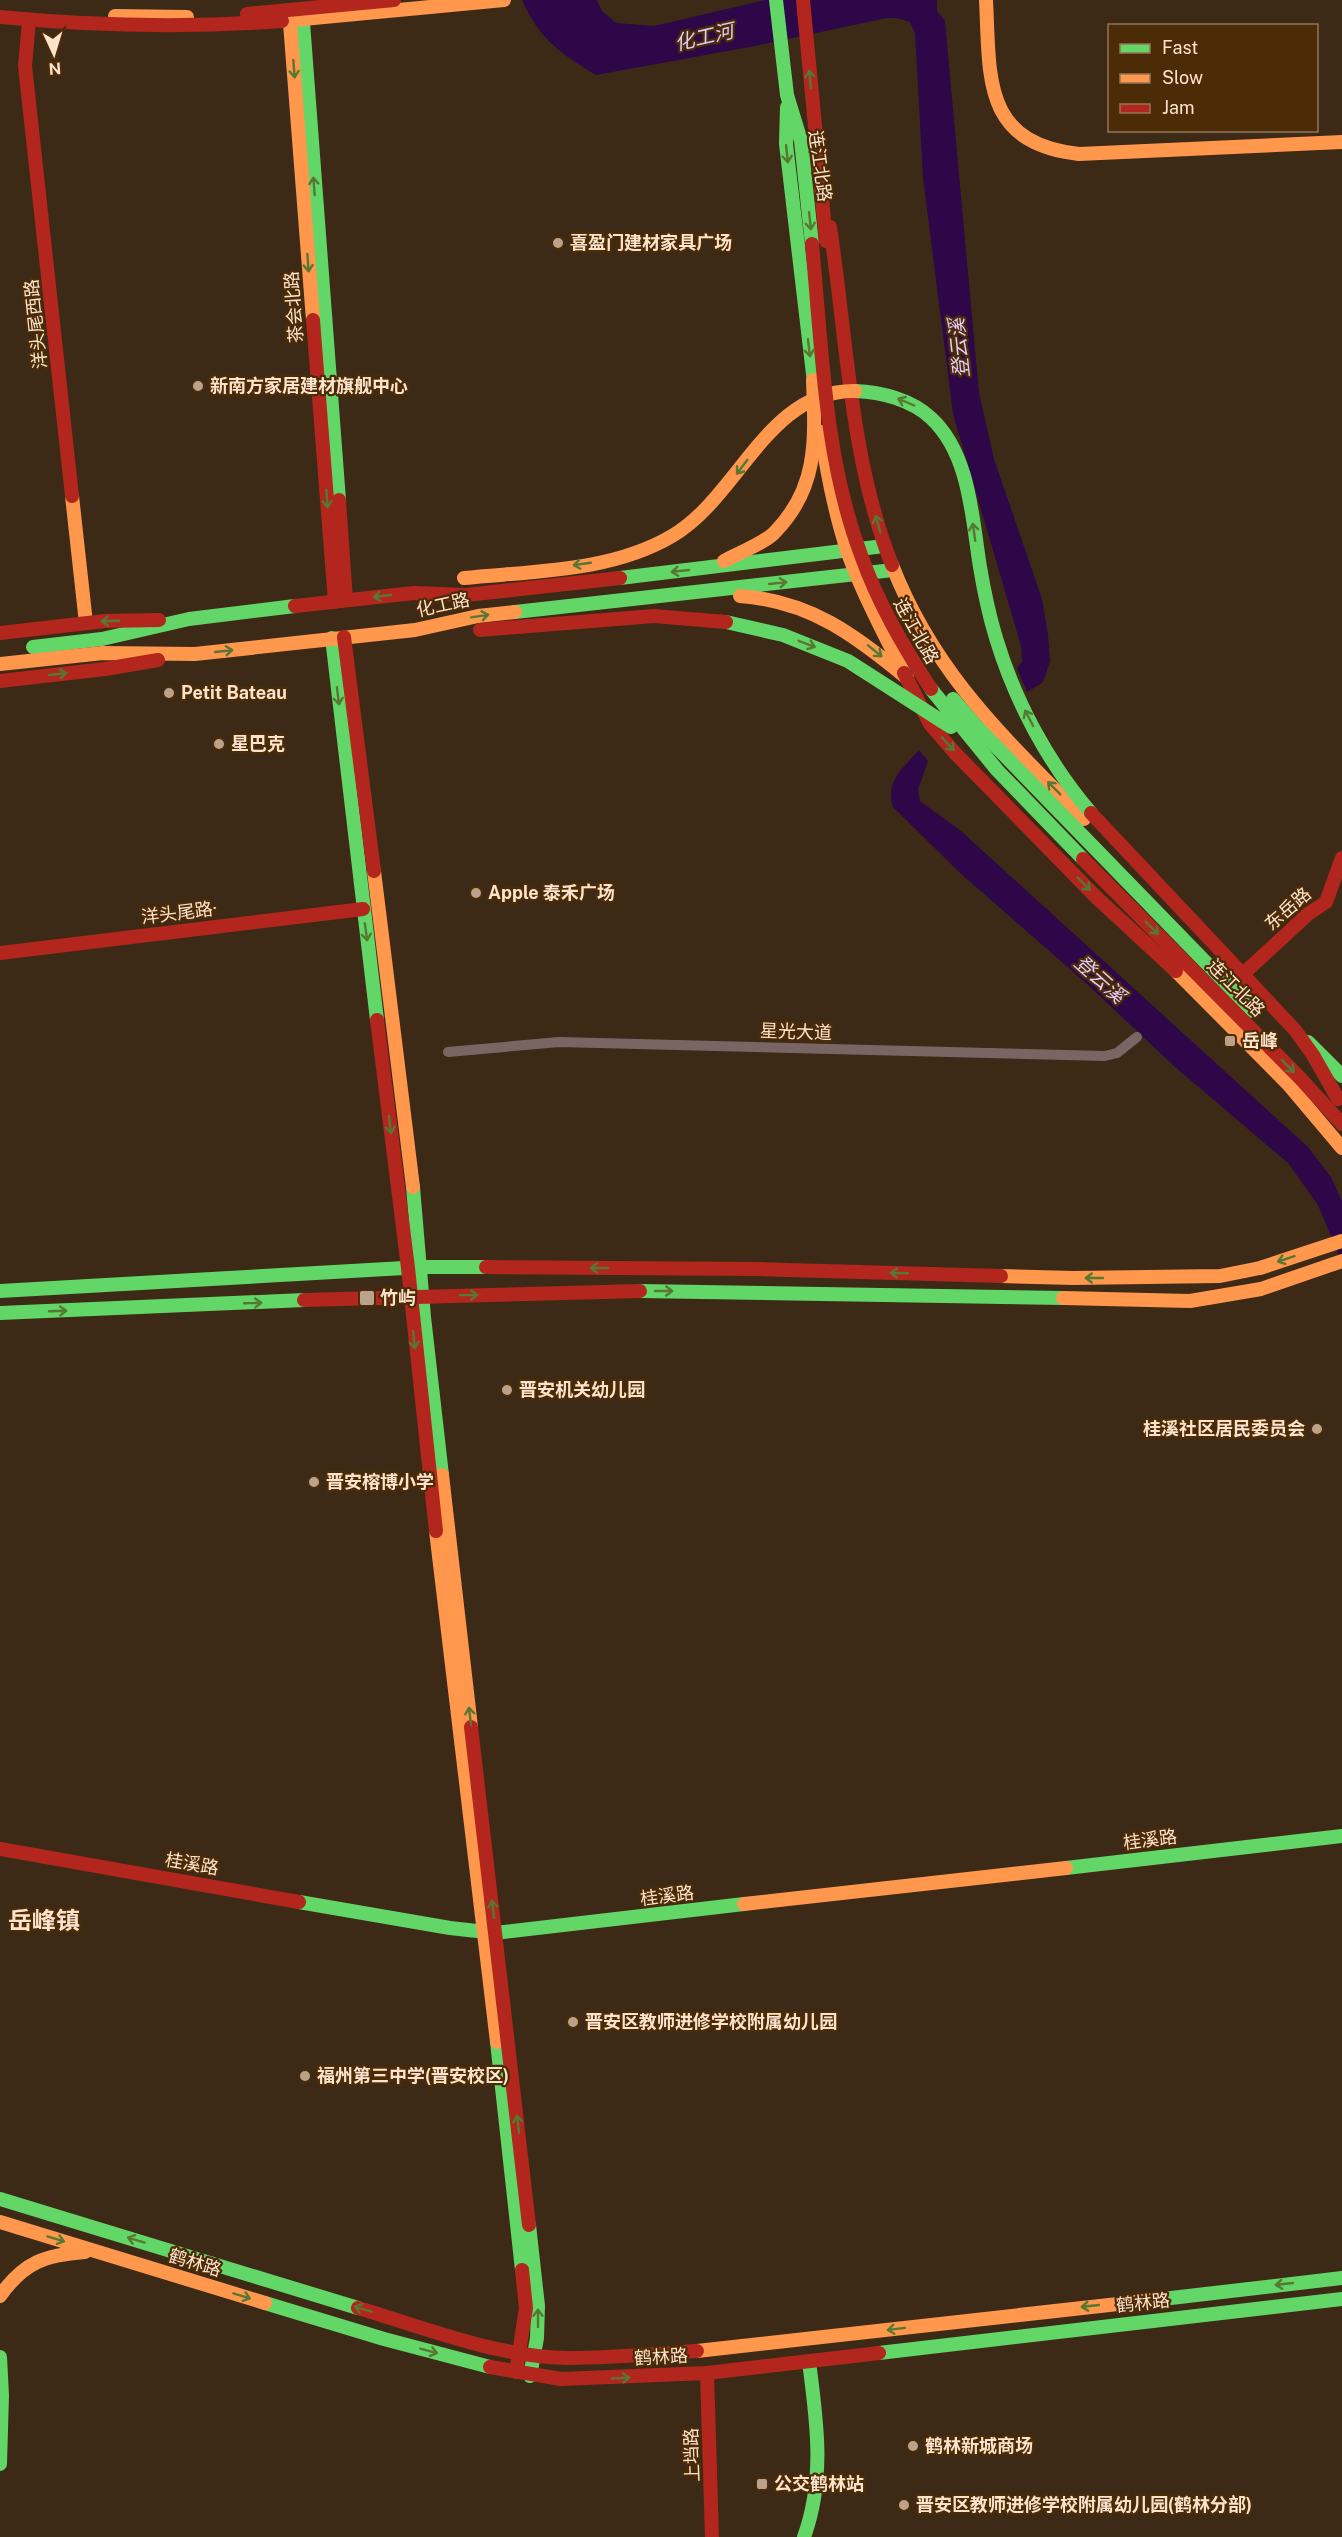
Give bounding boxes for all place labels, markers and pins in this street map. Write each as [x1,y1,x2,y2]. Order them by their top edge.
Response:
place label: 喜盈门建材家具广场 [570,232,732,253]
marker: 喜盈门建材家具广场 [551,236,565,250]
place label: 新南方家居建材旗舰中心 [210,375,408,396]
marker: 新南方家居建材旗舰中心 [191,379,205,393]
place label: Petit Bateau [181,682,287,703]
marker: Petit Bateau [162,686,176,700]
place label: 星巴克 [231,733,285,754]
marker: 星巴克 [212,737,226,751]
place label: Apple 泰禾广场 [488,882,615,903]
marker: Apple 泰禾广场 [469,886,483,900]
place label: 岳峰 [1242,1030,1278,1051]
marker: 岳峰 [1223,1034,1237,1048]
place label: 竹屿 [380,1287,416,1308]
marker: 竹屿 [358,1289,376,1307]
place label: 晋安机关幼儿园 [519,1379,645,1400]
marker: 晋安机关幼儿园 [500,1383,514,1397]
place label: 桂溪社区居民委员会 [1143,1418,1305,1439]
marker: 桂溪社区居民委员会 [1310,1422,1324,1436]
place label: 晋安榕博小学 [326,1471,434,1492]
marker: 晋安榕博小学 [307,1475,321,1489]
place label: 晋安区教师进修学校附属幼儿园 [585,2011,837,2032]
marker: 晋安区教师进修学校附属幼儿园 [566,2015,580,2029]
place label: 福州第三中学(晋安校区) [317,2065,509,2086]
marker: 福州第三中学(晋安校区) [298,2069,312,2083]
place label: 鹤林新城商场 [925,2435,1033,2456]
marker: 鹤林新城商场 [906,2439,920,2453]
place label: 公交鹤林站 [774,2473,864,2494]
marker: 公交鹤林站 [755,2477,769,2491]
place label: 晋安区教师进修学校附属幼儿园(鹤林分部) [916,2494,1252,2515]
marker: 晋安区教师进修学校附属幼儿园(鹤林分部) [897,2498,911,2512]

